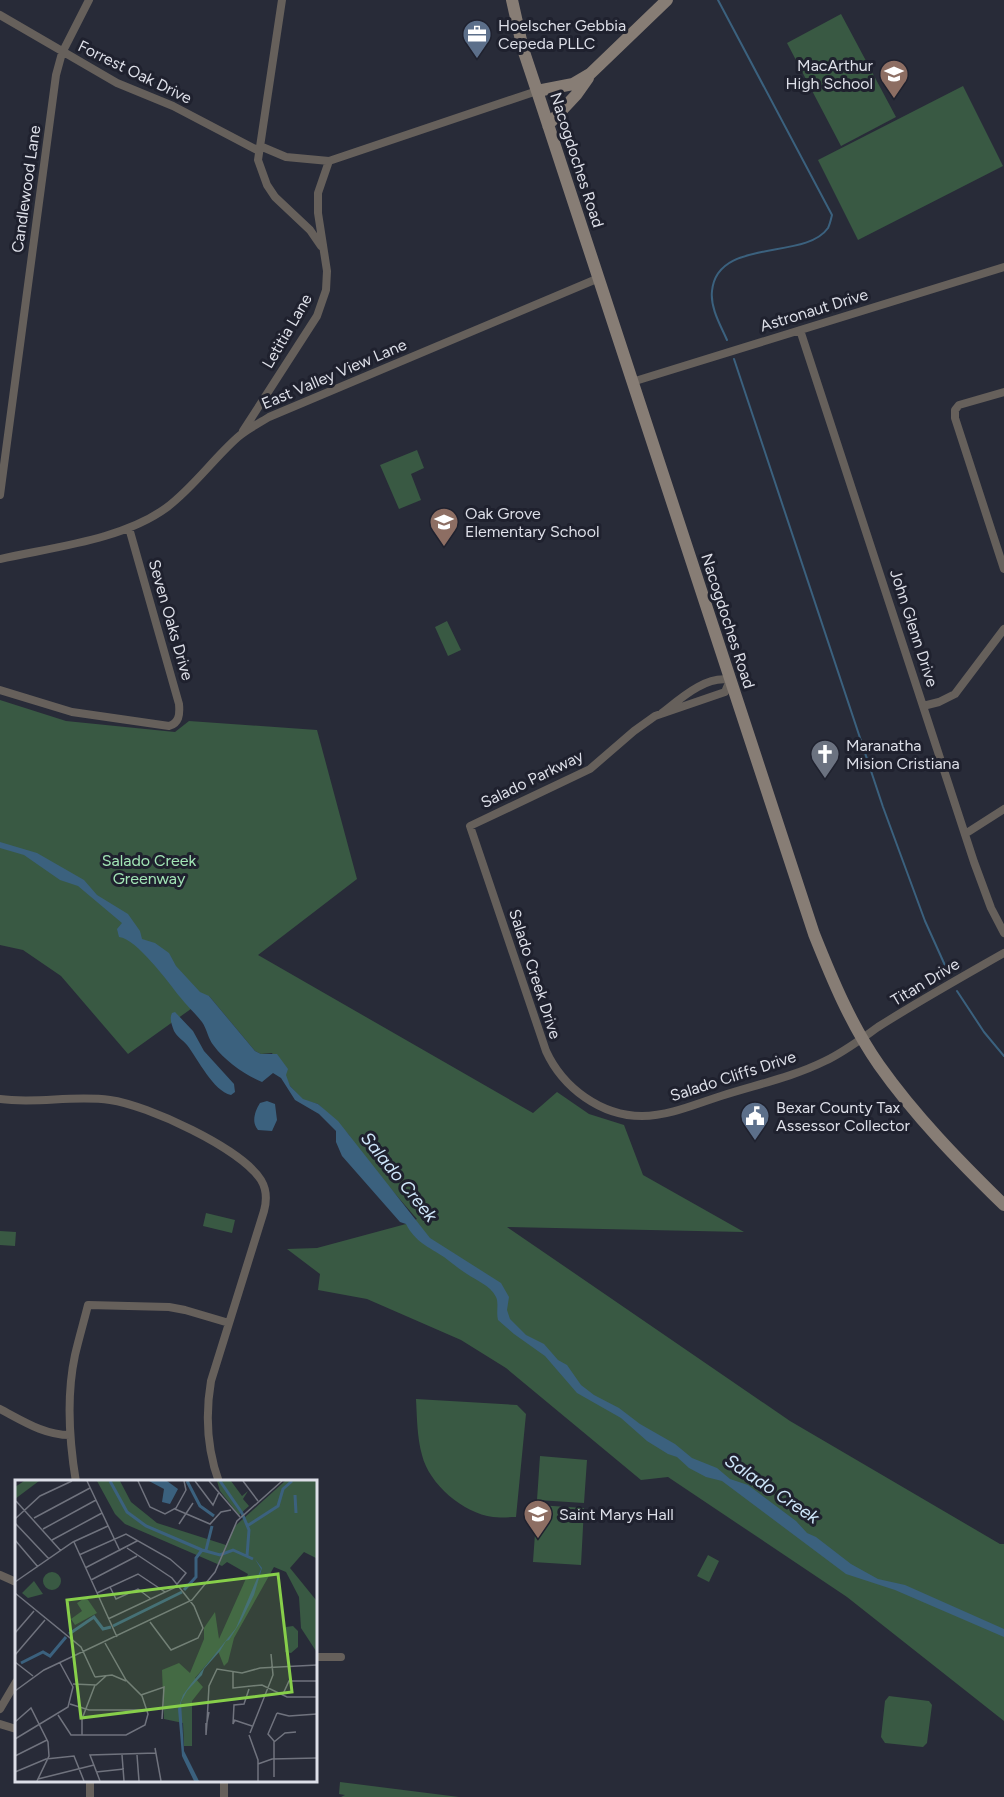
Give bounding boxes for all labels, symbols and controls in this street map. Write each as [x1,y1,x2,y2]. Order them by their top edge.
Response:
place label: Hoelscher Gebbia Cepeda PLLC [498,16,626,53]
office icon: Hoelscher Gebbia Cepeda PLLC [461,18,493,60]
street label: Forrest Oak Drive [75,36,195,108]
place label: MacArthur High School [786,56,874,93]
school or university icon: MacArthur High School [878,58,910,100]
street label: Nacogdoches Road [546,90,608,230]
street label: Candlewood Lane [8,124,44,254]
street label: Astronaut Drive [758,284,871,335]
street label: Letitia Lane [258,290,316,372]
street label: East Valley View Lane [259,335,410,413]
place label: Oak Grove Elementary School [465,504,599,541]
school or university icon: Oak Grove Elementary School [428,506,460,548]
street label: Nacogdoches Road [697,551,759,691]
street label: Seven Oaks Drive [145,557,197,683]
street label: John Glenn Drive [886,567,942,689]
place label: Maranatha Mision Cristiana [846,736,960,773]
church icon: Maranatha Mision Cristiana [809,738,841,780]
street label: Salado Parkway [478,746,587,812]
park label: Salado Creek Greenway [102,851,196,888]
street label: Salado Creek Drive [505,907,565,1042]
street label: Titan Drive [887,954,963,1010]
street label: Salado Cliffs Drive [668,1047,799,1105]
place label: Bexar County Tax Assessor Collector [776,1098,911,1135]
public building icon: Bexar County Tax Assessor Collector [739,1100,771,1142]
water label: Salado Creek [356,1128,443,1227]
water label: Salado Creek [721,1449,824,1529]
inset map [15,1480,316,1782]
school or university icon: Saint Marys Hall [522,1498,554,1540]
place label: Saint Marys Hall [559,1505,674,1524]

